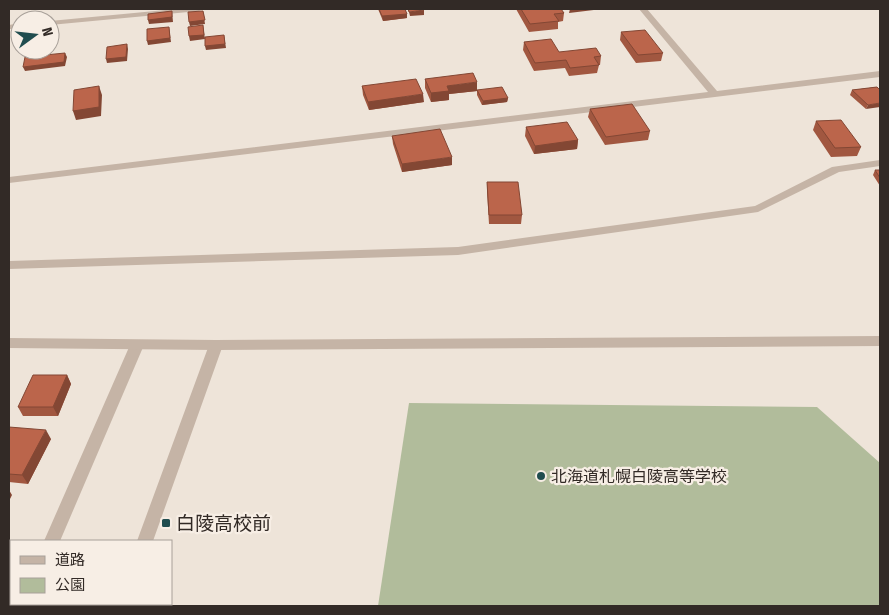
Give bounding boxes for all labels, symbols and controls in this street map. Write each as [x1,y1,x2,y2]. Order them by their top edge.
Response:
north arrow [10,10,60,60]
text: N [38,26,56,38]
place label: 北海道札幌白陵高等学校 [551,467,727,486]
marker: 北海道札幌白陵高等学校 [535,470,547,482]
place label: 白陵高校前 [176,512,271,535]
marker: 白陵高校前 [160,517,172,529]
legend [10,540,172,605]
text: 道路 [55,551,85,569]
text: 公園 [55,576,85,594]

